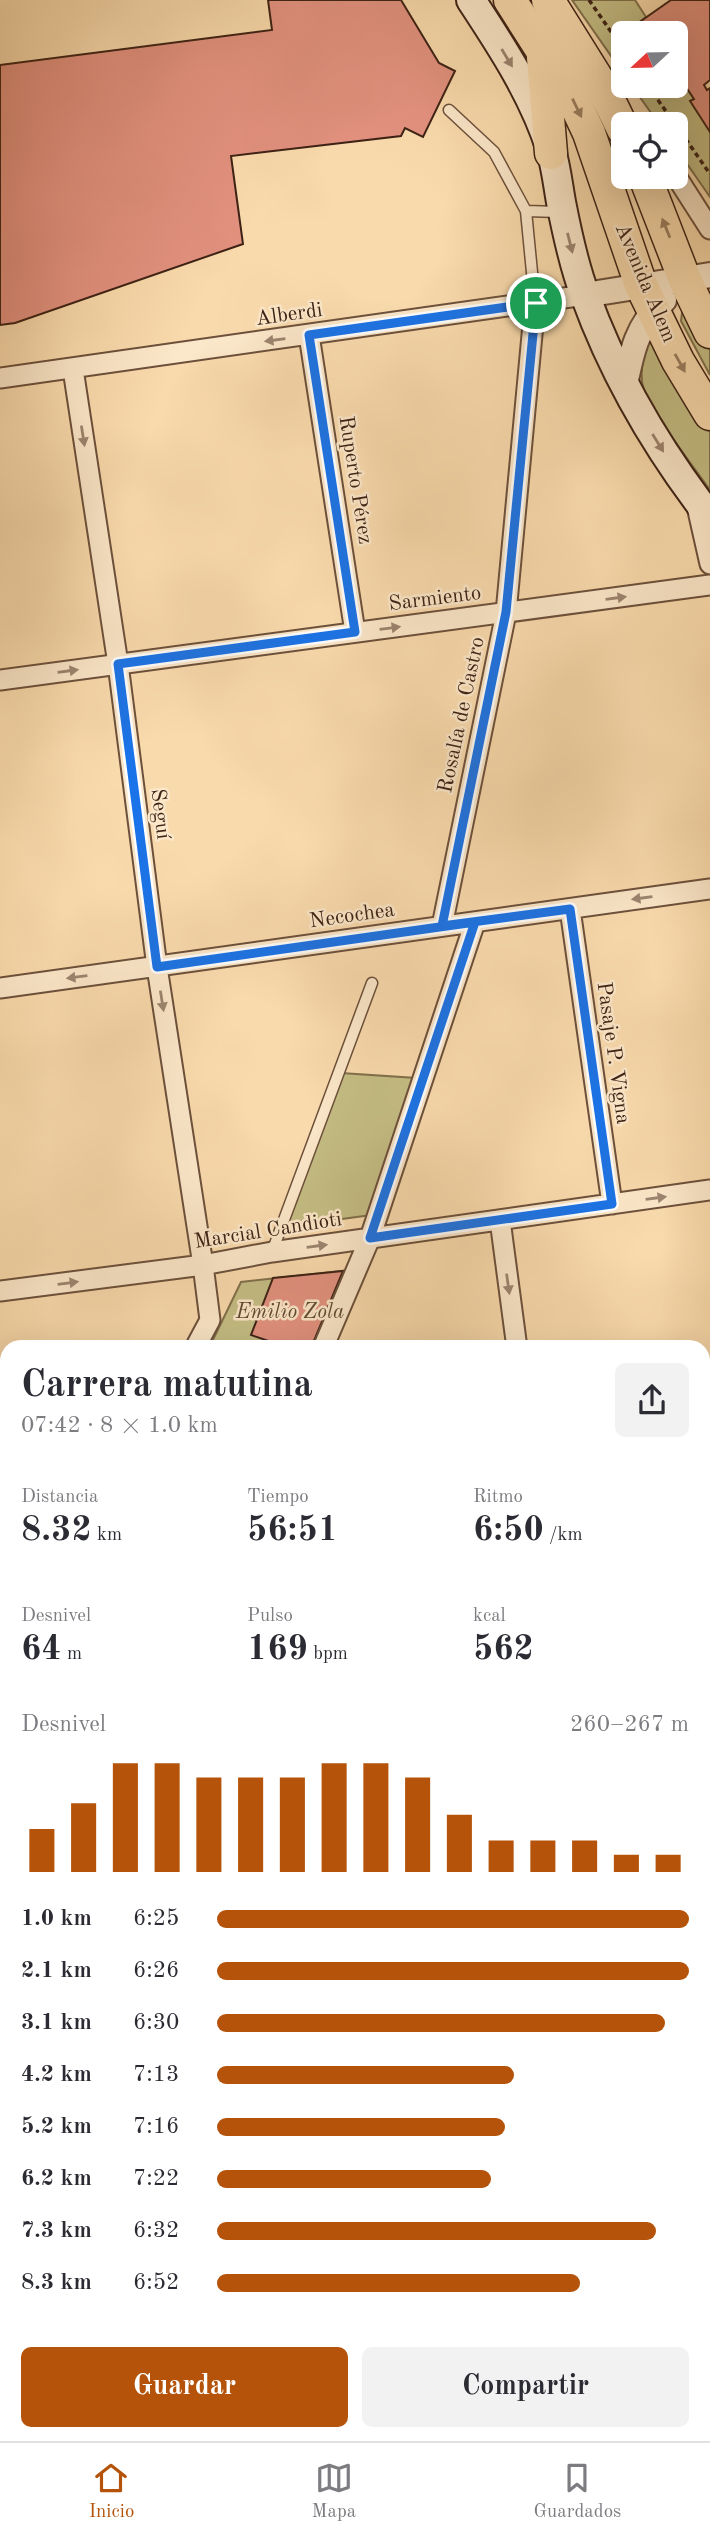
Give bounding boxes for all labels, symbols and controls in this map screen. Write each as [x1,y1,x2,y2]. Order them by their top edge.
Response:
north arrow [611,21,688,98]
map controls [611,21,688,189]
one-way arrow [501,48,514,68]
one-way arrow [571,98,582,118]
button: locate [611,112,688,189]
one-way arrow [660,217,671,238]
street label: Avenida Alem [611,221,679,345]
one-way arrow [565,233,576,255]
pin [506,273,566,333]
icon: arrive [517,284,555,322]
street label: Alberdi [254,300,324,330]
one-way arrow [264,335,286,346]
one-way arrow [674,354,686,373]
street label: Ruperto Pérez [335,414,375,546]
one-way arrow [78,425,89,447]
one-way arrow [652,433,665,453]
street label: Sarmiento [388,583,482,615]
one-way arrow [605,592,627,603]
one-way arrow [379,622,401,633]
street label: Rosalía de Castro [435,635,489,795]
one-way arrow [57,665,79,676]
street label: Seguí [146,787,174,841]
one-way arrow [631,893,653,904]
street label: Necochea [308,900,396,932]
one-way arrow [66,972,88,983]
street label: Pasaje P. Vigna [593,980,633,1126]
one-way arrow [157,990,168,1012]
one-way arrow [645,1192,667,1203]
street label: Marcial Candioti [193,1209,343,1253]
one-way arrow [306,1240,328,1251]
one-way arrow [503,1273,514,1295]
one-way arrow [57,1277,79,1288]
park label: Emilio Zola [235,1302,344,1323]
button: share [615,1363,689,1437]
text: Carrera matutina [21,1367,313,1405]
text: 07:42 · 8 × 1.0 km [21,1414,218,1437]
text: Distancia [21,1488,98,1507]
text: Tiempo [247,1488,309,1507]
text: Ritmo [473,1488,523,1507]
text: 8.32 [21,1513,92,1548]
text: 56:51 [247,1513,338,1548]
text: 6:50 [473,1513,544,1548]
text: km [92,1526,122,1545]
text: /km [544,1526,583,1545]
text: Desnivel [21,1607,91,1626]
text: Pulso [247,1607,293,1626]
text: kcal [473,1607,506,1626]
text: 64 [21,1632,62,1667]
text: 169 [247,1632,308,1667]
text: 562 [473,1632,534,1667]
text: m [62,1645,82,1664]
text: bpm [308,1645,348,1664]
text: Desnivel [21,1713,106,1736]
text: 260–267 m [570,1713,689,1736]
text: 1.0 km [21,1907,92,1930]
text: 6:25 [133,1907,179,1930]
text: 2.1 km [21,1959,92,1982]
text: 6:26 [133,1959,179,1982]
text: 3.1 km [21,2011,92,2034]
text: 6:30 [133,2011,179,2034]
text: 4.2 km [21,2063,92,2086]
text: 7:13 [133,2063,179,2086]
text: 5.2 km [21,2115,92,2138]
text: 7:16 [133,2115,179,2138]
text: 6.2 km [21,2167,92,2190]
text: 7:22 [133,2167,179,2190]
text: 7.3 km [21,2219,92,2242]
text: 6:32 [133,2219,179,2242]
text: 8.3 km [21,2271,92,2294]
text: 6:52 [133,2271,179,2294]
button: Guardar [21,2347,348,2427]
button: Compartir [362,2347,689,2427]
tab: Inicio [89,2459,134,2524]
tab: Mapa [312,2459,356,2524]
tab: Guardados [533,2459,621,2524]

